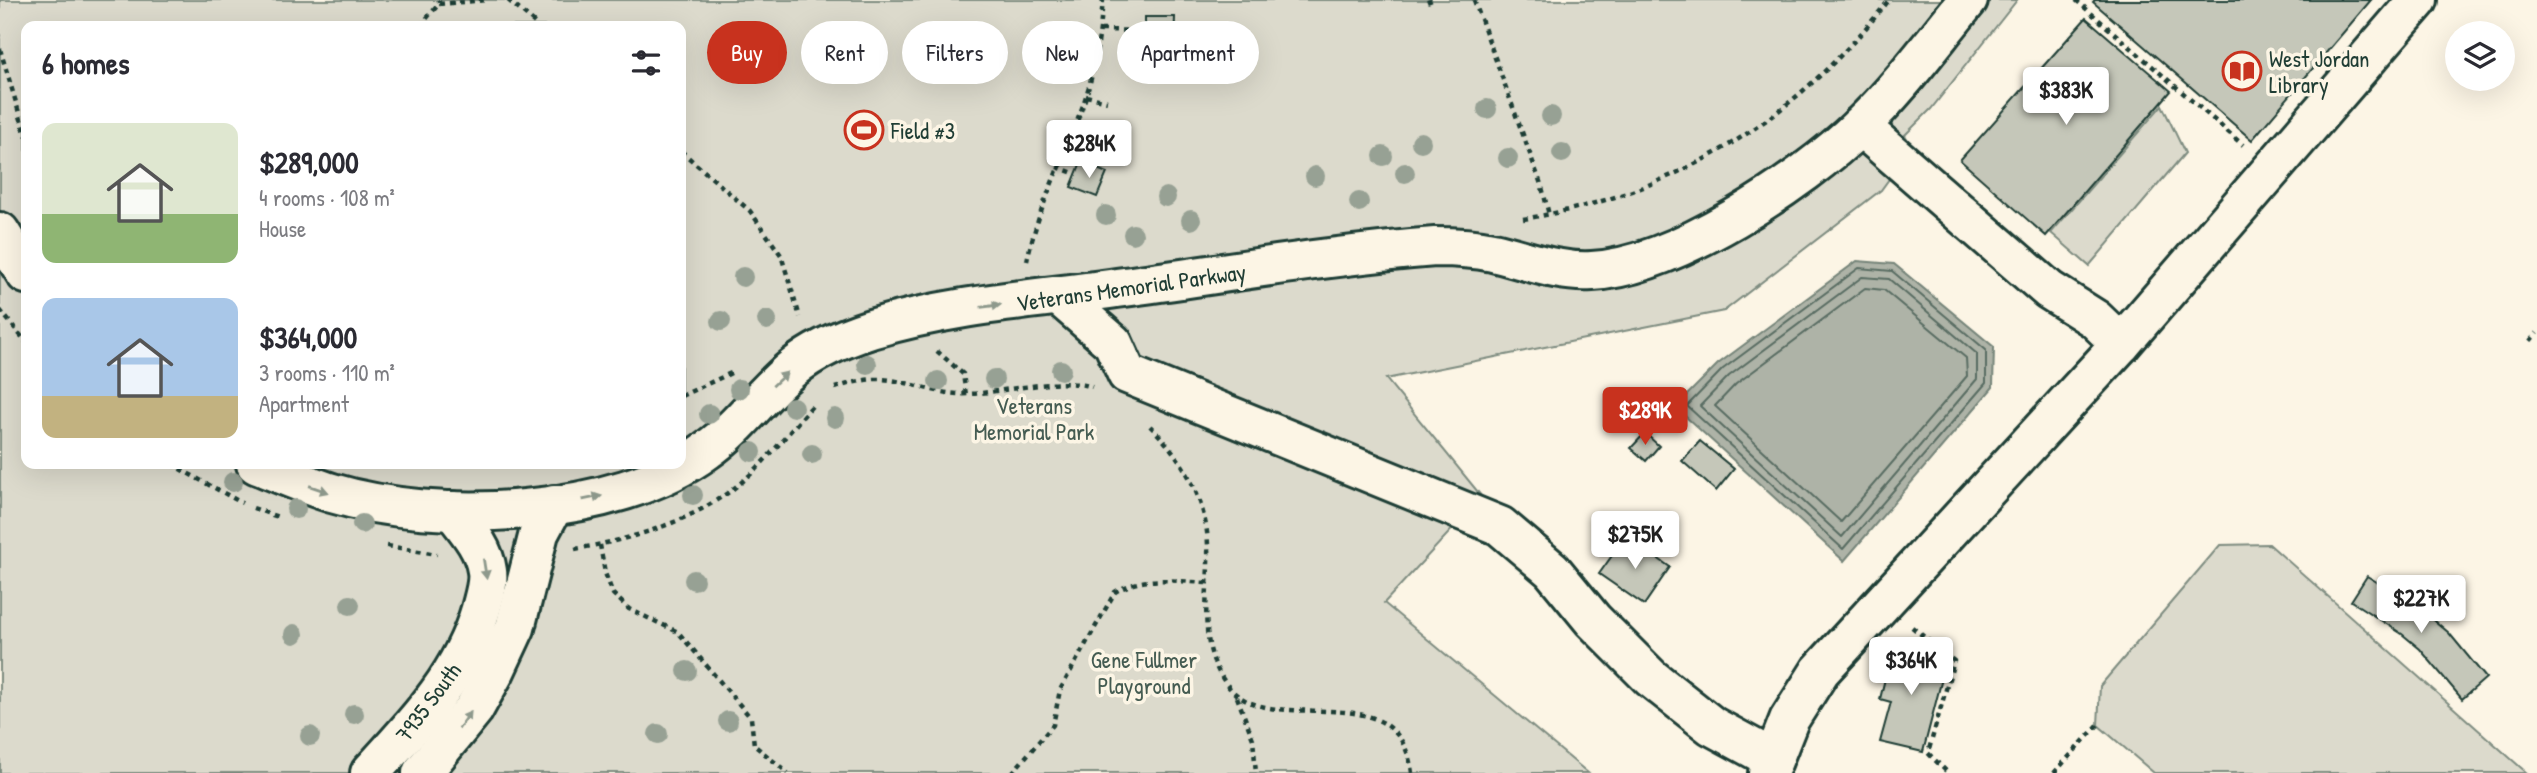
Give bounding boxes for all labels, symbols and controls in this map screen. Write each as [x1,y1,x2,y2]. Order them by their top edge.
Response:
chip: Buy [707,21,787,84]
chip: Rent [801,21,888,84]
chip: Filters [902,21,1008,84]
chip: New [1022,21,1103,84]
chip: Apartment [1117,21,1259,84]
map controls [2445,21,2515,91]
button: layers [2445,21,2515,91]
text: 6 homes [42,43,129,83]
place label: West Jordan Library [2269,43,2369,100]
icon: filters [627,44,665,82]
library icon: West Jordan Library [2221,50,2263,92]
pin: $383K [2017,68,2115,127]
text: $383K [2039,74,2093,105]
sports icon: Field #3 [843,109,885,151]
place label: Field #3 [890,115,955,146]
pin: $284K [1040,120,1138,180]
text: $284K [1062,127,1116,158]
text: $289,000 [259,142,359,182]
icon: home [98,151,182,235]
text: 4 rooms · 108 m² [259,182,395,213]
text: House [259,213,306,244]
street label: Veterans Memorial Parkway [1014,255,1248,318]
one-way arrow [980,300,1002,311]
text: $364,000 [259,317,357,357]
icon: home [98,326,182,410]
text: 3 rooms · 110 m² [259,357,395,388]
one-way arrow [771,372,788,388]
text: Apartment [259,388,349,419]
pin: $289K [1596,388,1694,447]
park label: Veterans Memorial Park [974,390,1095,447]
text: $289K [1619,394,1671,425]
one-way arrow [309,484,330,495]
one-way arrow [581,493,603,504]
pin: $275K [1586,512,1684,571]
text: $275K [1607,518,1663,549]
one-way arrow [480,558,491,580]
pin: $227K [2372,576,2470,635]
text: $227K [2393,582,2449,613]
pin: $364K [1862,638,1960,697]
park label: Gene Fullmer Playground [1091,644,1197,701]
text: $364K [1885,644,1937,675]
street label: 7935 South [388,656,468,748]
one-way arrow [458,711,472,730]

